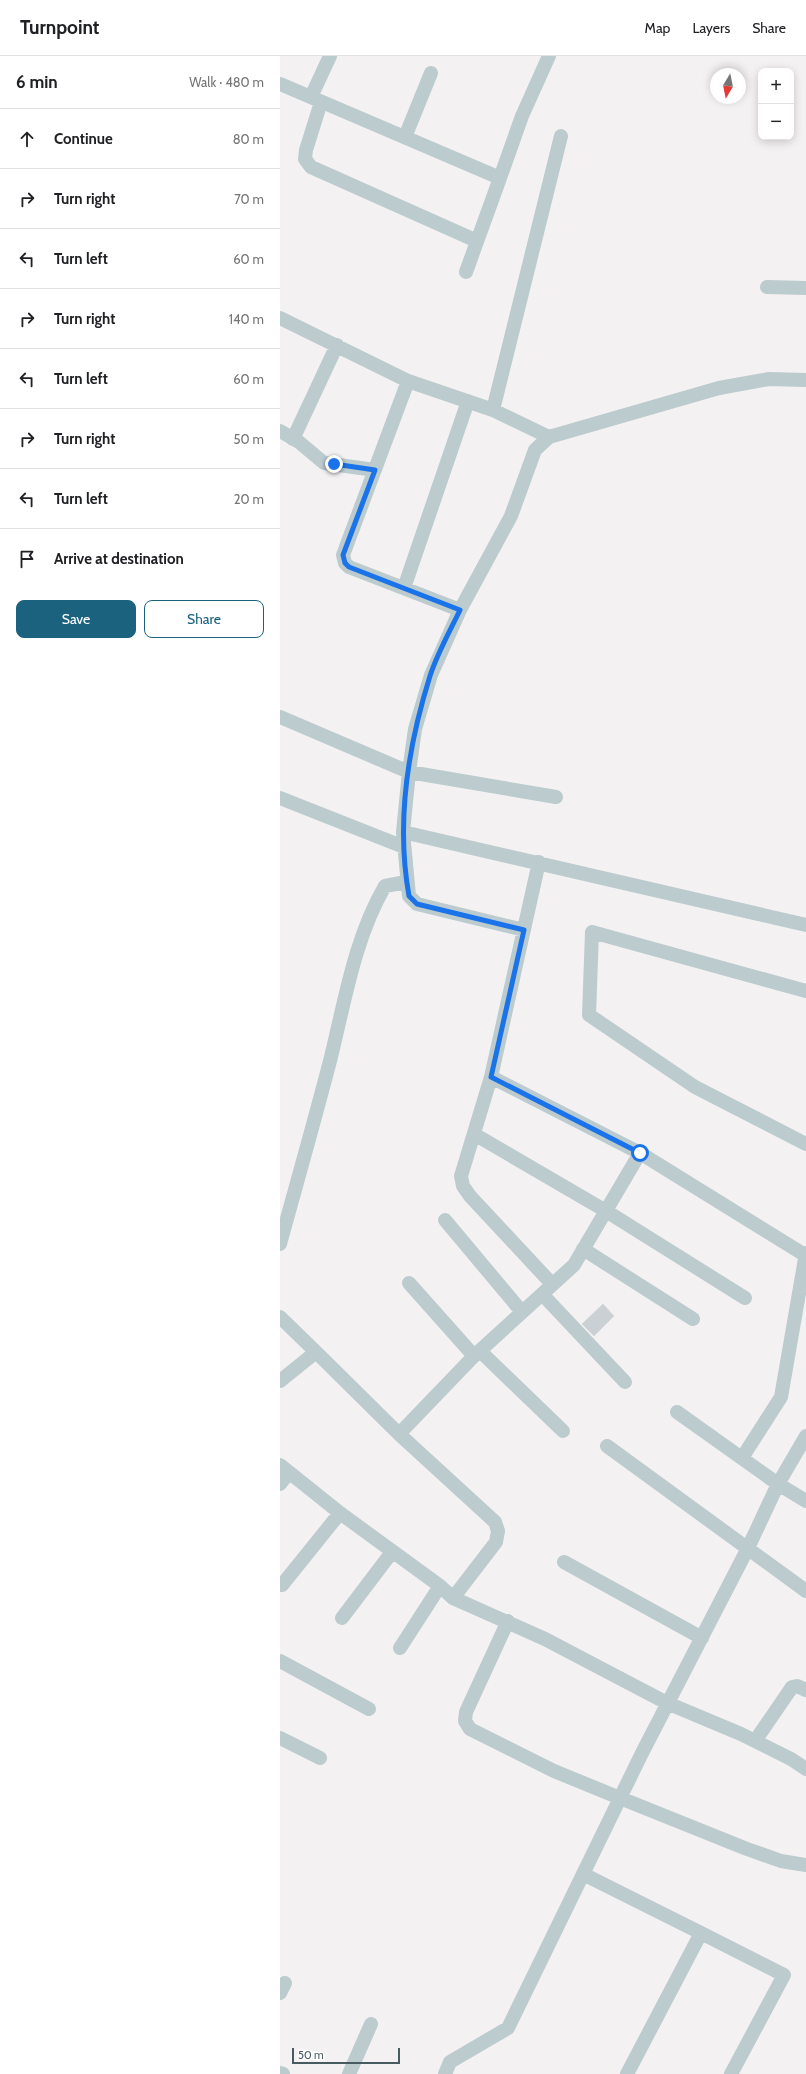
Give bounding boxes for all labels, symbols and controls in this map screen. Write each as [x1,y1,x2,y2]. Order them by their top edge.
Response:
text: Turnpoint [20,16,99,39]
text: Map [645,19,670,37]
text: Layers [692,19,730,37]
text: Share [752,19,786,37]
north arrow [710,68,746,104]
map controls [758,68,794,140]
button: + [758,68,794,104]
text: 6 min [16,72,58,92]
text: Walk · 480 m [189,74,264,90]
button: − [758,104,794,140]
icon: ahead [16,128,38,150]
text: Continue [54,130,113,148]
text: 80 m [233,131,264,147]
icon: right [16,188,38,210]
text: Turn right [54,190,115,208]
text: 70 m [234,191,264,207]
icon: left [16,248,38,270]
text: Turn left [54,250,108,268]
text: 60 m [233,251,264,267]
icon: right [16,308,38,330]
text: Turn right [54,310,115,328]
text: 140 m [229,311,264,327]
icon: left [16,368,38,390]
text: Turn left [54,370,108,388]
text: 60 m [233,371,264,387]
icon: right [16,428,38,450]
text: Turn right [54,430,115,448]
text: 50 m [234,431,264,447]
route end [325,455,343,473]
icon: left [16,488,38,510]
text: Turn left [54,490,108,508]
text: 20 m [234,491,264,507]
icon: arrive [16,548,38,570]
text: Arrive at destination [54,550,184,568]
button: Save [16,600,136,638]
button: Share [144,600,264,638]
route start [631,1144,649,1162]
scale bar [292,2046,400,2065]
text: 50 m [298,2048,324,2062]

